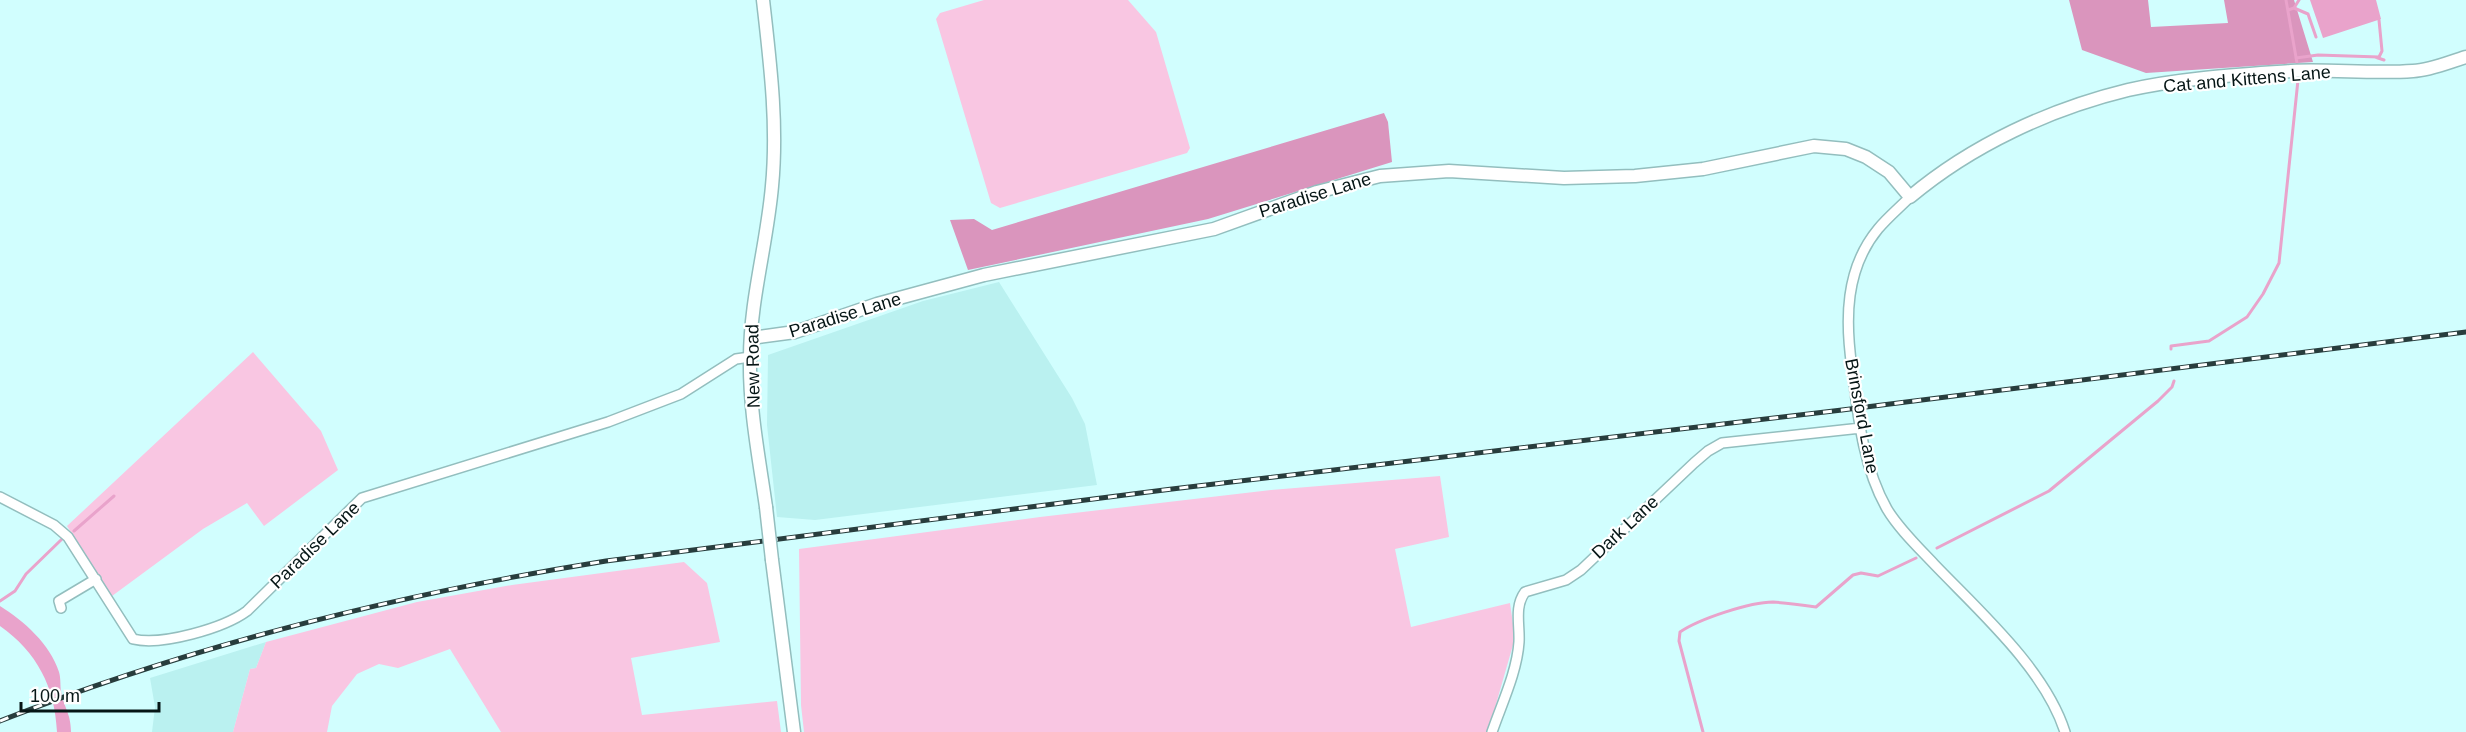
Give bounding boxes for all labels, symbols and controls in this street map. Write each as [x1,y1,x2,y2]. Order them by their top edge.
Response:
street label: Cat and Kittens Lane [2162,62,2332,96]
street label: Paradise Lane [1257,168,1373,222]
street label: Paradise Lane [787,288,903,342]
street label: New Road [742,324,764,408]
street label: Brinsford Lane [1841,357,1883,475]
street label: Dark Lane [1588,491,1662,563]
street label: Paradise Lane [266,497,364,593]
scale bar [21,675,159,713]
text: 100 m [30,686,80,706]

